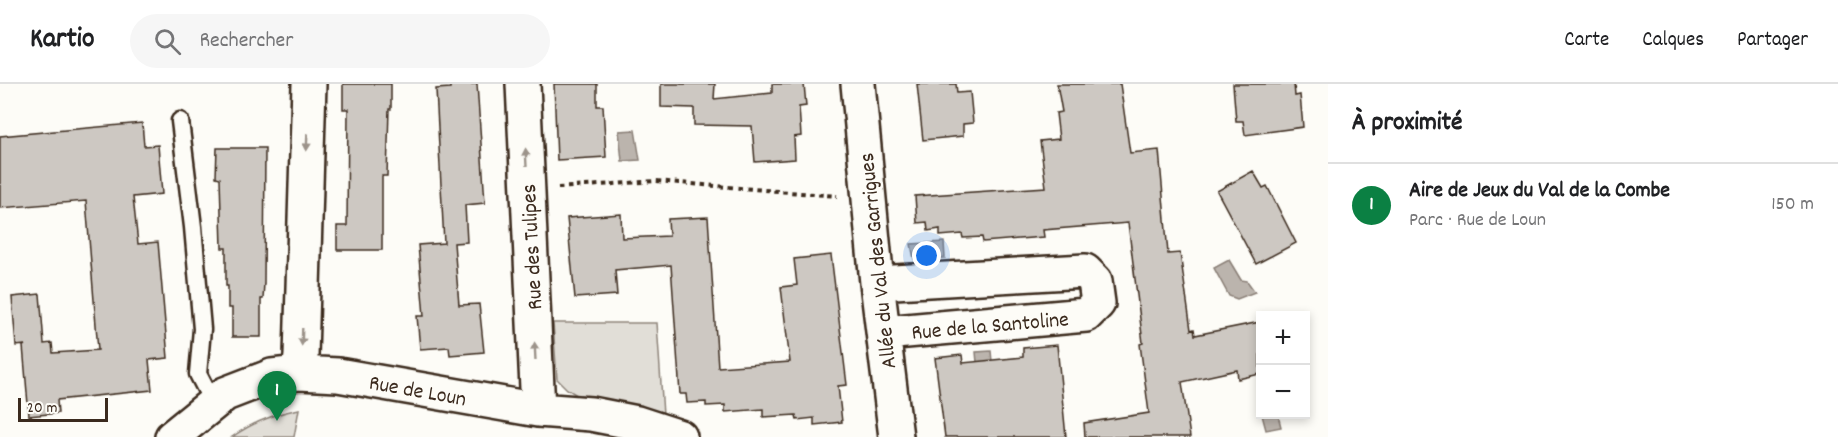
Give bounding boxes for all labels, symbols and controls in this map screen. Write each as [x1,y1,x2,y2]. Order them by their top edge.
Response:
search box [130,14,550,68]
text: Kartio [30,21,94,61]
icon: search [151,25,184,58]
text: Rechercher [199,26,293,57]
text: Carte [1564,26,1609,56]
text: Calques [1642,26,1704,56]
text: Partager [1737,26,1808,56]
text: À proximité [1352,105,1462,142]
one-way arrow [302,133,312,152]
one-way arrow [522,147,531,166]
street label: Allée du Val des Garrigues [853,151,906,370]
text: Aire de Jeux du Val de la Combe [1409,176,1670,207]
street label: Rue des Tulipes [515,183,552,310]
text: 1 [1369,191,1374,219]
text: 150 m [1771,191,1814,219]
text: Parc · Rue de Loun [1409,207,1546,235]
your location [912,241,941,270]
street label: Rue de la Santoline [910,305,1070,350]
map controls [1256,311,1310,419]
button: + [1256,311,1310,365]
one-way arrow [297,328,307,347]
one-way arrow [531,342,540,361]
button: − [1256,365,1310,419]
street label: Rue de Loun [366,369,469,416]
pin: 1 [258,372,296,421]
scale bar [18,395,108,422]
text: 20 m [27,397,57,420]

